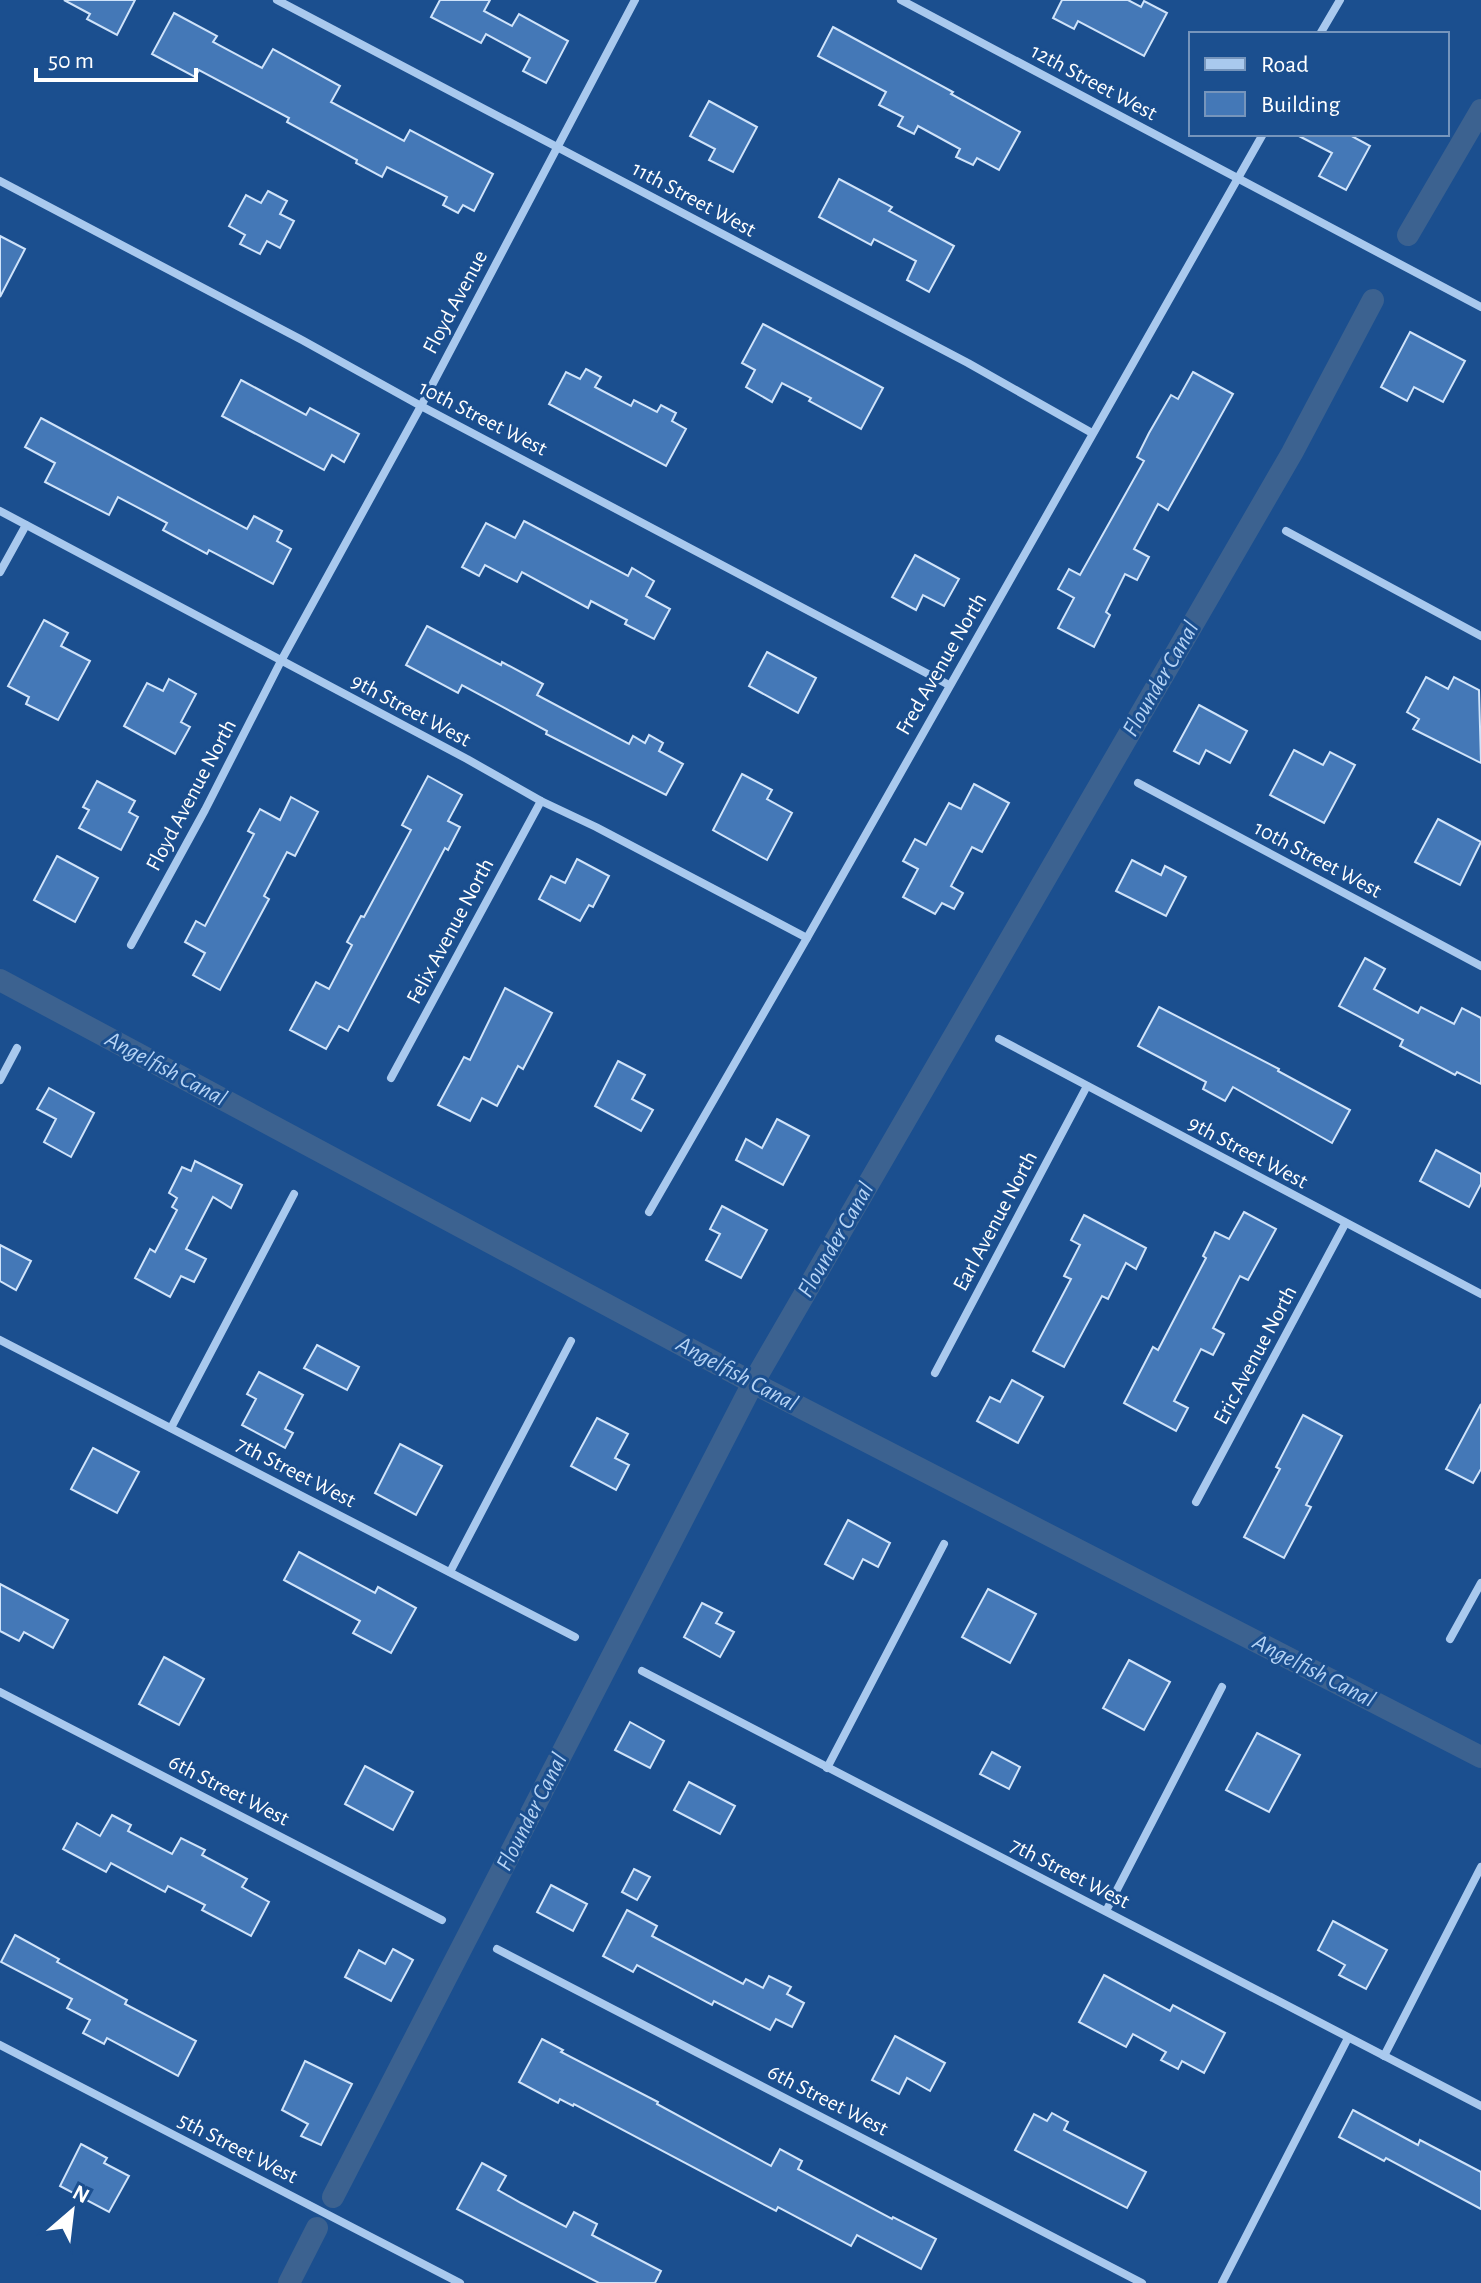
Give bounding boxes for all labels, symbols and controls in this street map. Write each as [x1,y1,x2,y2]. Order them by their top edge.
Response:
scale bar [36,32,196,82]
legend [1189,32,1449,136]
street label: 12th Street West [1027,40,1161,124]
text: 50 m [48,49,94,73]
text: Road [1261,53,1309,77]
text: Building [1261,93,1340,117]
street label: 11th Street West [629,157,759,241]
street label: Floyd Avenue [419,247,491,357]
street label: 10th Street West [415,376,551,460]
street label: Fred Avenue North [892,589,990,739]
water label: Flounder Canal [1118,617,1204,741]
street label: 9th Street West [348,669,474,751]
street label: Floyd Avenue North [142,716,240,874]
street label: 10th Street West [1251,816,1385,902]
street label: Felix Avenue North [402,855,498,1007]
water label: Angelfish Canal [100,1027,231,1111]
street label: 9th Street West [1185,1111,1311,1193]
street label: Earl Avenue North [949,1147,1041,1295]
water label: Flounder Canal [793,1178,879,1302]
street label: Eric Avenue North [1209,1282,1301,1428]
water label: Angelfish Canal [671,1332,802,1416]
street label: 7th Street West [233,1433,359,1511]
water label: Angelfish Canal [1248,1629,1379,1712]
water label: Flounder Canal [492,1749,572,1875]
street label: 6th Street West [165,1750,293,1830]
street label: 7th Street West [1007,1834,1133,1912]
street label: 6th Street West [764,2060,892,2140]
street label: 5th Street West [175,2109,301,2187]
north arrow [32,2171,112,2251]
text: N [69,2181,93,2208]

